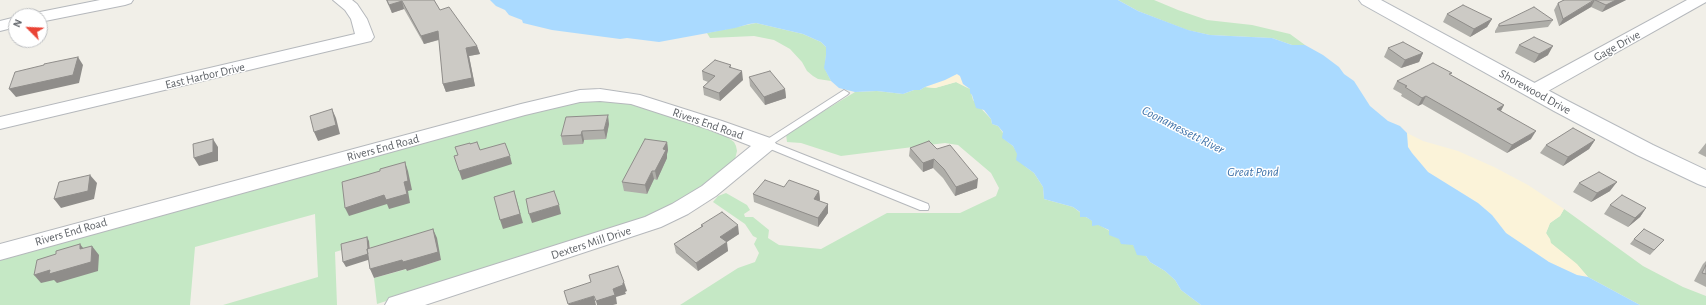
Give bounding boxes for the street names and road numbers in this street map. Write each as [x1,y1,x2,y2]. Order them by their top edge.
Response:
street label: Gage Drive [1591,27,1643,65]
street label: East Harbor Drive [164,60,246,92]
street label: Shorewood Drive [1497,66,1573,118]
street label: Rivers End Road [671,105,745,143]
street label: Rivers End Road [345,131,421,165]
street label: Rivers End Road [33,215,109,249]
street label: Dexters Mill Drive [549,223,633,263]

